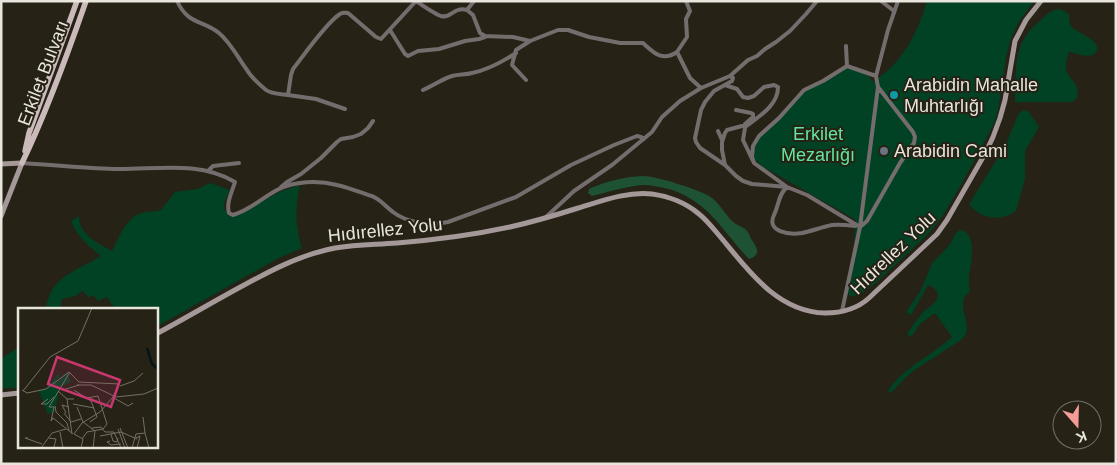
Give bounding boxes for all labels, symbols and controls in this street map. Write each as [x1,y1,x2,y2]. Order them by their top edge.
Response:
street label: Erkilet Bulvarı [14,18,72,128]
place label: Arabidin Mahalle Muhtarlığı [904,75,1038,116]
marker: Arabidin Mahalle Muhtarlığı [888,89,900,101]
park label: Erkilet Mezarlığı [781,124,855,165]
place label: Arabidin Cami [894,141,1007,161]
marker: Arabidin Cami [878,145,890,157]
street label: Hıdrellez Yolu [846,208,940,298]
street label: Hıdırellez Yolu [327,214,443,246]
inset map [18,308,158,448]
north arrow [1052,400,1102,450]
text: K [1074,428,1089,446]

